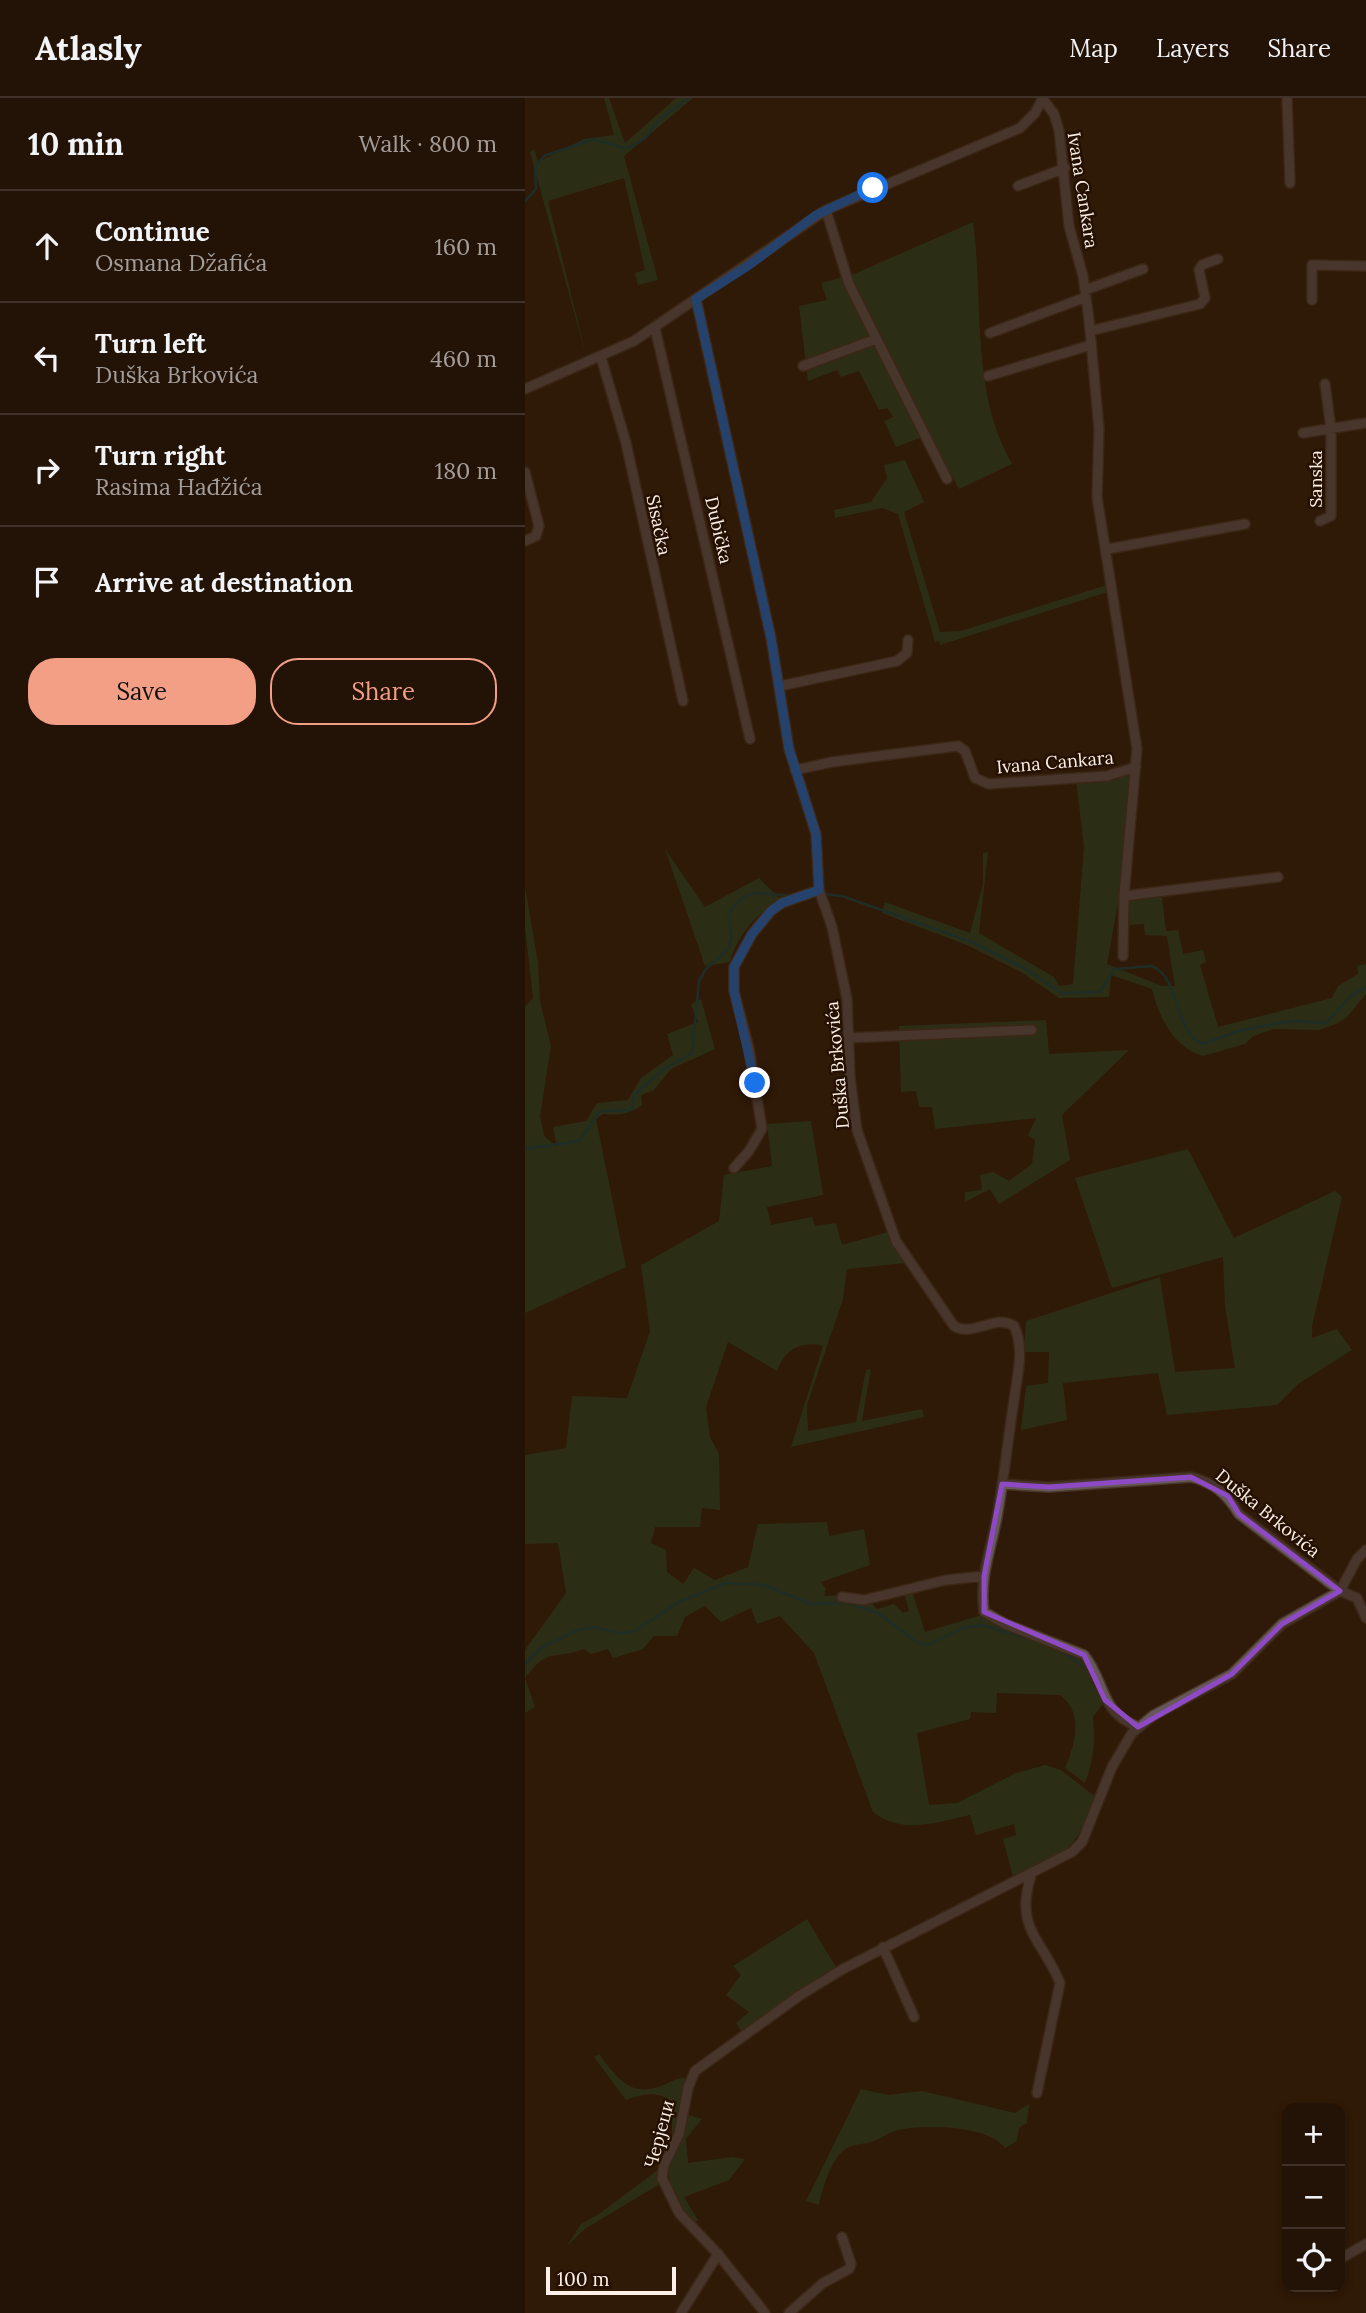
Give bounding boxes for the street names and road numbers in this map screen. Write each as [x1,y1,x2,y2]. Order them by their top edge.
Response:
street label: Ivana Cankara [1062,130,1104,250]
street label: Sanska [1304,450,1327,508]
street label: Sisačka [641,493,677,557]
street label: Dubička [700,494,738,566]
street label: Ivana Cankara [995,745,1115,779]
street label: Duška Brkovića [820,1000,854,1130]
street label: Duška Brkovića [1211,1464,1325,1562]
street label: Черјеци [639,2097,679,2171]

